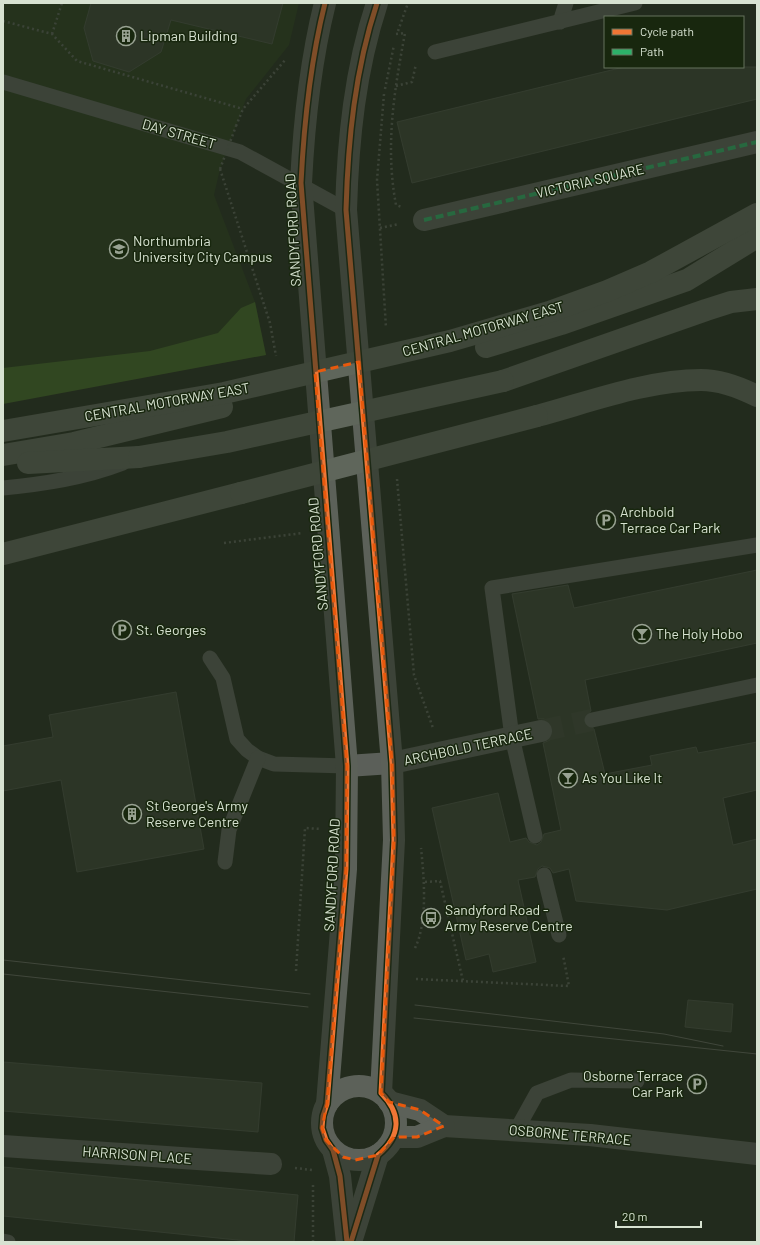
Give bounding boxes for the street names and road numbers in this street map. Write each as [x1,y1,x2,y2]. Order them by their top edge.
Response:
street label: DAY STREET [140,115,218,152]
street label: VICTORIA SQUARE [534,160,646,201]
street label: SANDYFORD ROAD [281,173,304,287]
street label: CENTRAL MOTORWAY EAST [400,297,566,360]
street label: CENTRAL MOTORWAY EAST [83,379,251,424]
street label: SANDYFORD ROAD [304,497,331,611]
street label: ARCHBOLD TERRACE [402,725,534,768]
street label: SANDYFORD ROAD [320,818,343,932]
street label: OSBORNE TERRACE [508,1121,632,1148]
street label: HARRISON PLACE [82,1142,192,1167]

